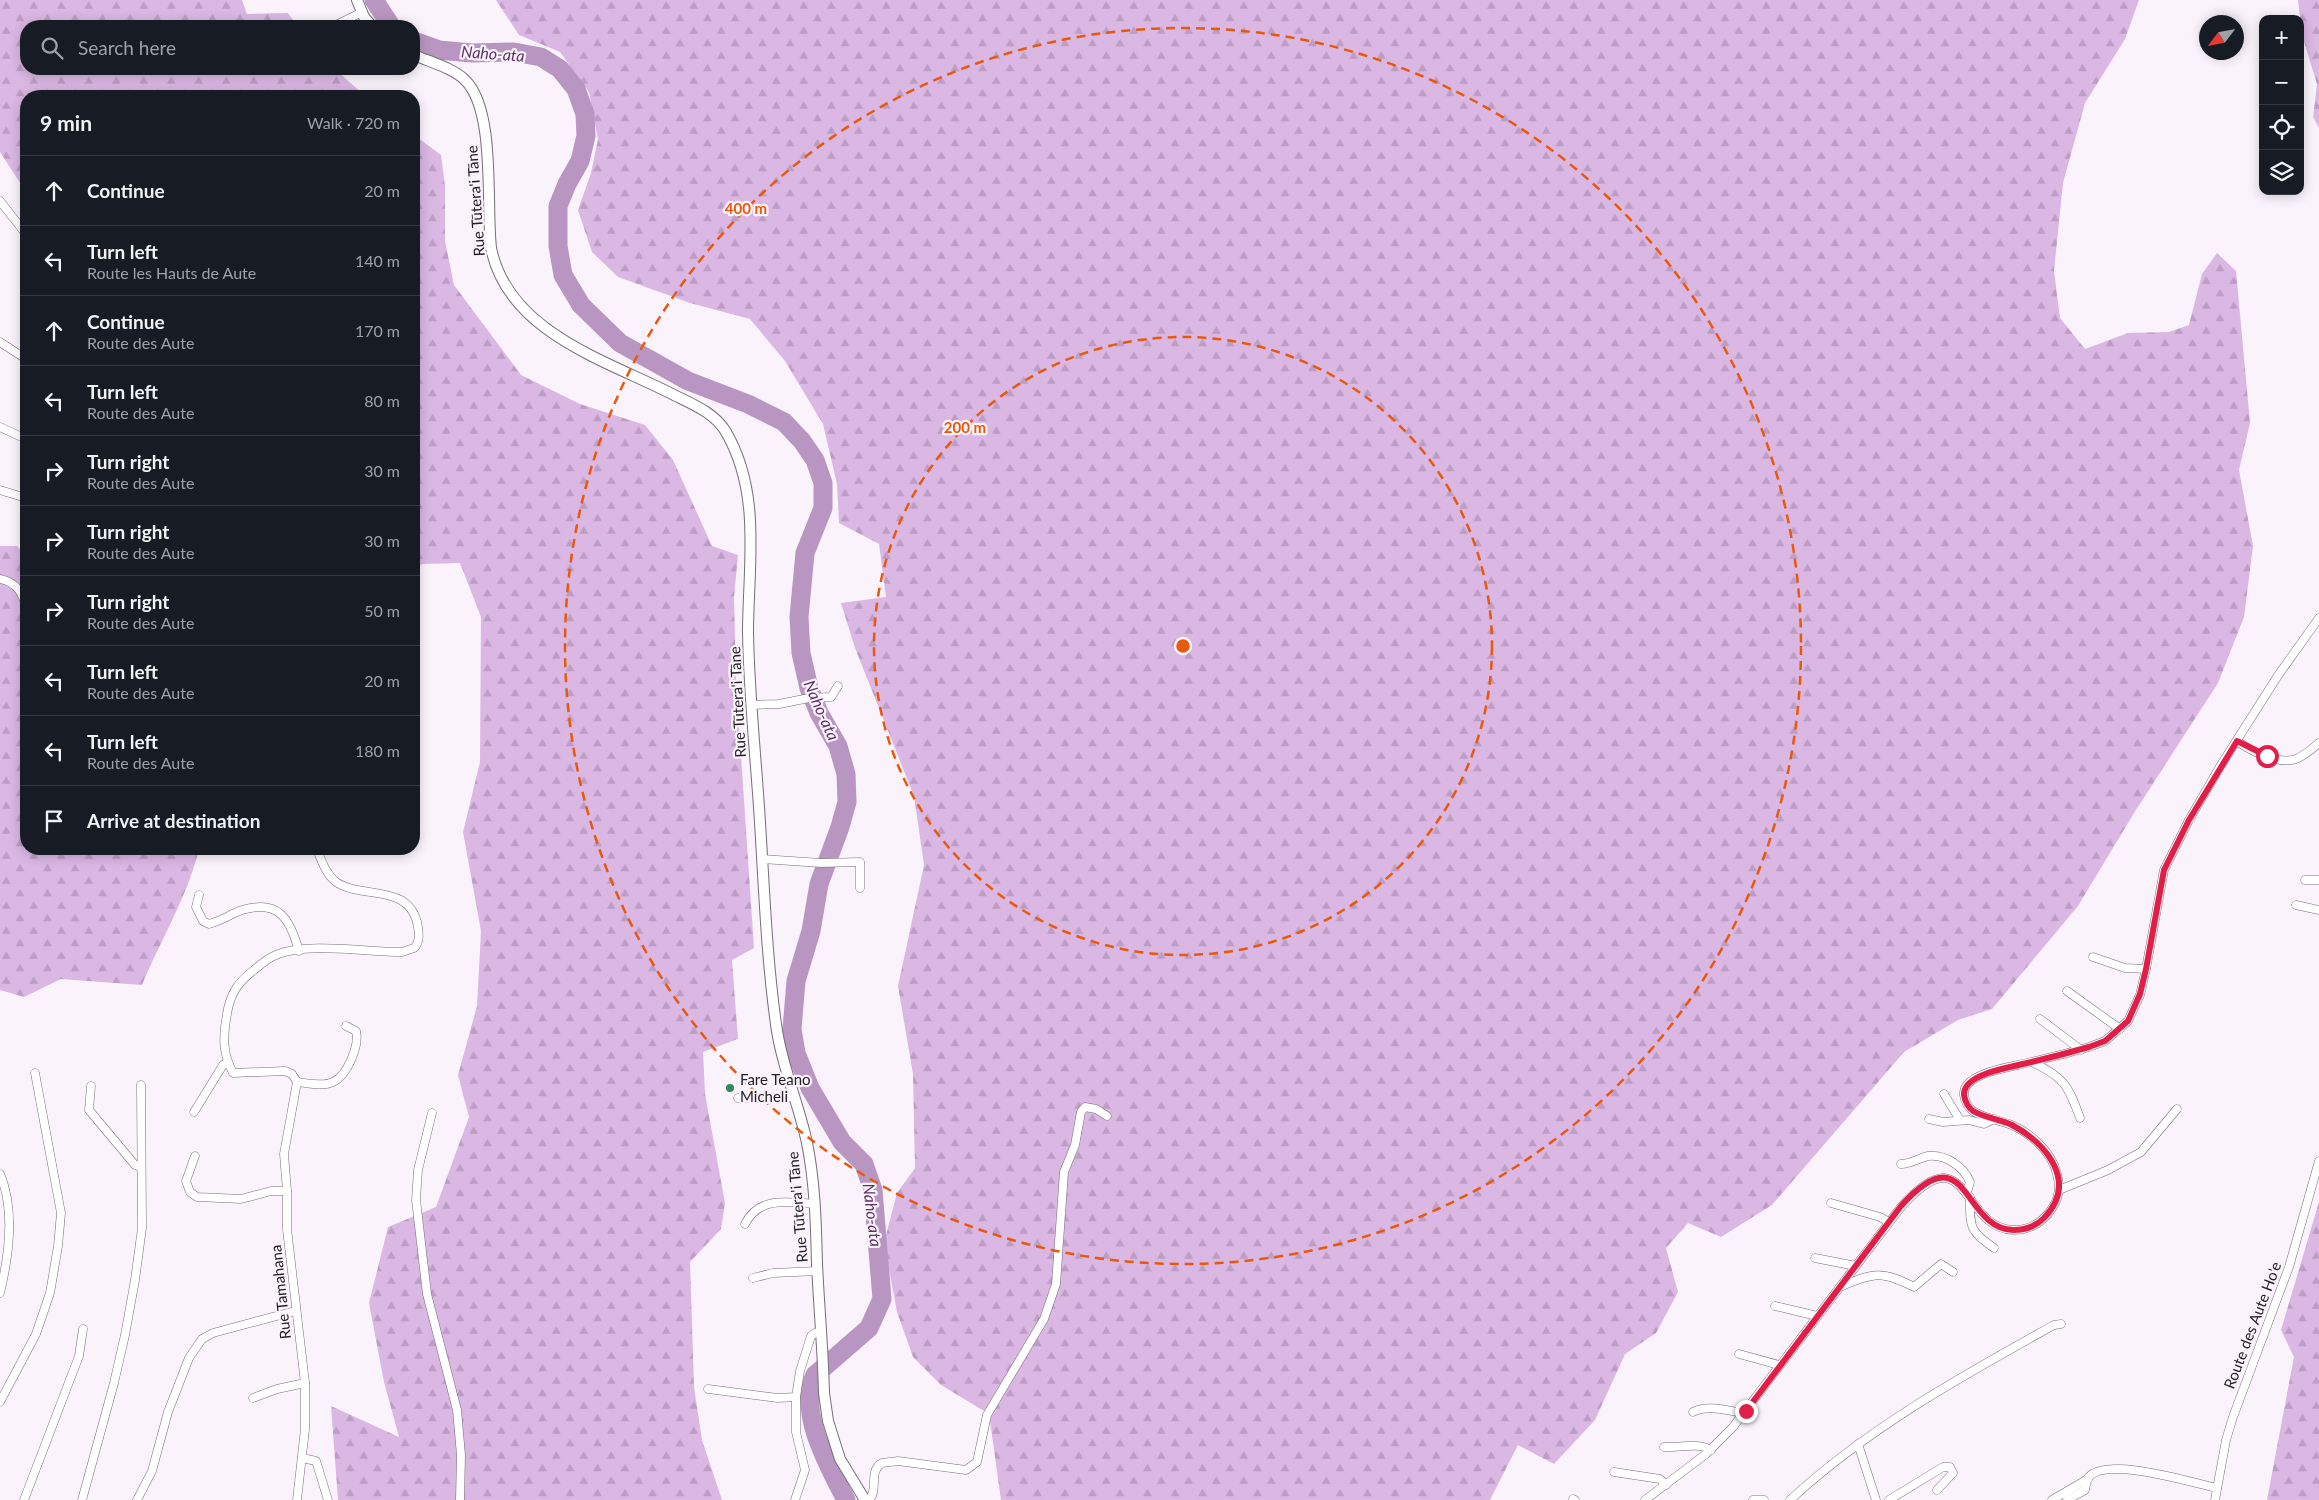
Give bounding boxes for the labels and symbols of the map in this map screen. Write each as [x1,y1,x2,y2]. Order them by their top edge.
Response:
north arrow [2199,15,2244,60]
water label: Naho-ata [461,41,525,65]
street label: Rue Tūtera'i Tāne [462,145,488,257]
text: 400 m [725,199,767,217]
text: 200 m [944,418,986,436]
centre of rings [1174,637,1192,655]
street label: Rue Tūtera'i Tāne [725,646,749,758]
water label: Naho-ata [800,677,844,743]
route start [2256,745,2279,768]
place label: Fare Teano Micheli [740,1070,811,1105]
marker: Fare Teano Micheli [724,1082,736,1094]
street label: Rue Tūtera'i Tāne [783,1151,811,1263]
water label: Naho-ata [860,1182,886,1248]
street label: Rue Tamahana [266,1244,294,1340]
street label: Route des Aute Ho'e [2219,1259,2285,1391]
route end [1735,1400,1758,1423]

